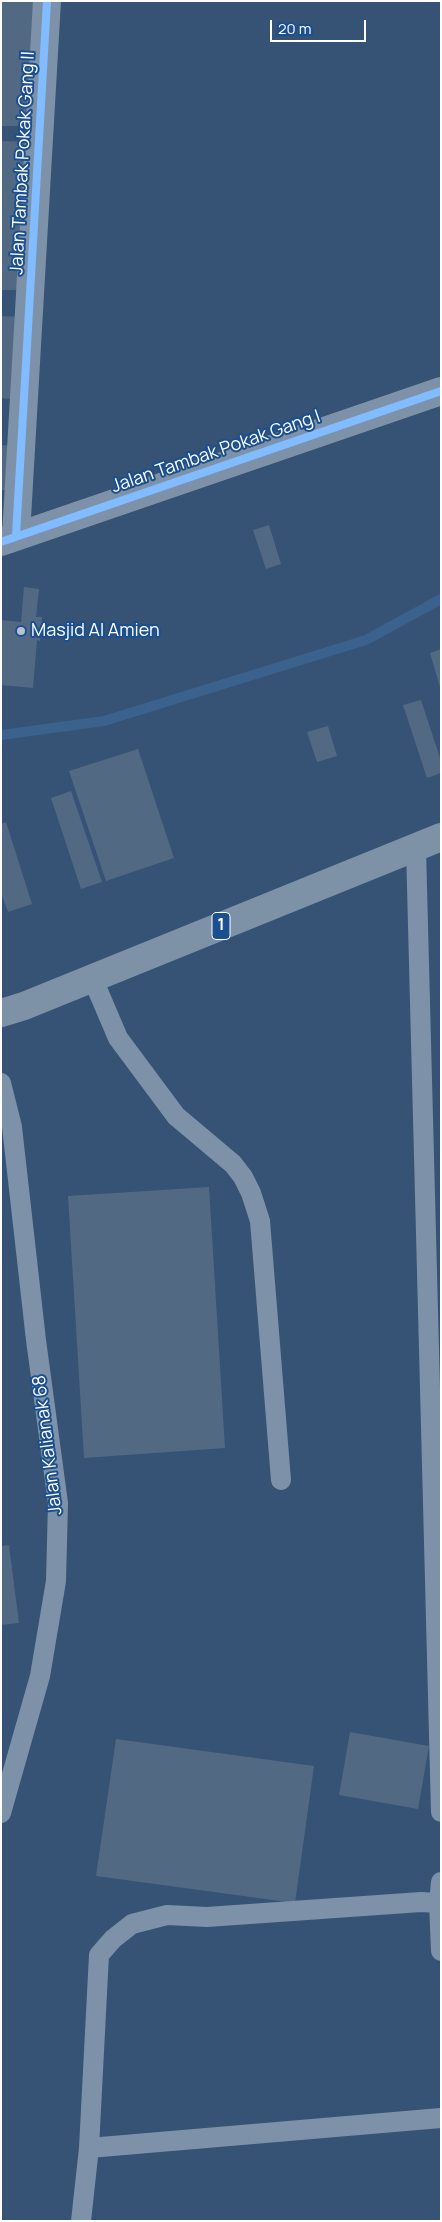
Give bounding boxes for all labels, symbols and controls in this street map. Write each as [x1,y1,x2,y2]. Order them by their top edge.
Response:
scale bar [272,10,368,42]
text: 20 m [278,18,311,39]
street label: Jalan Tambak Pokak Gang II [6,51,40,275]
street label: Jalan Tambak Pokak Gang I [109,406,323,498]
place label: Masjid Al Amien [31,620,160,642]
marker: Masjid Al Amien [15,625,27,637]
road number: 1 [212,912,230,939]
street label: Jalan Kalianak 68 [29,1374,67,1516]

